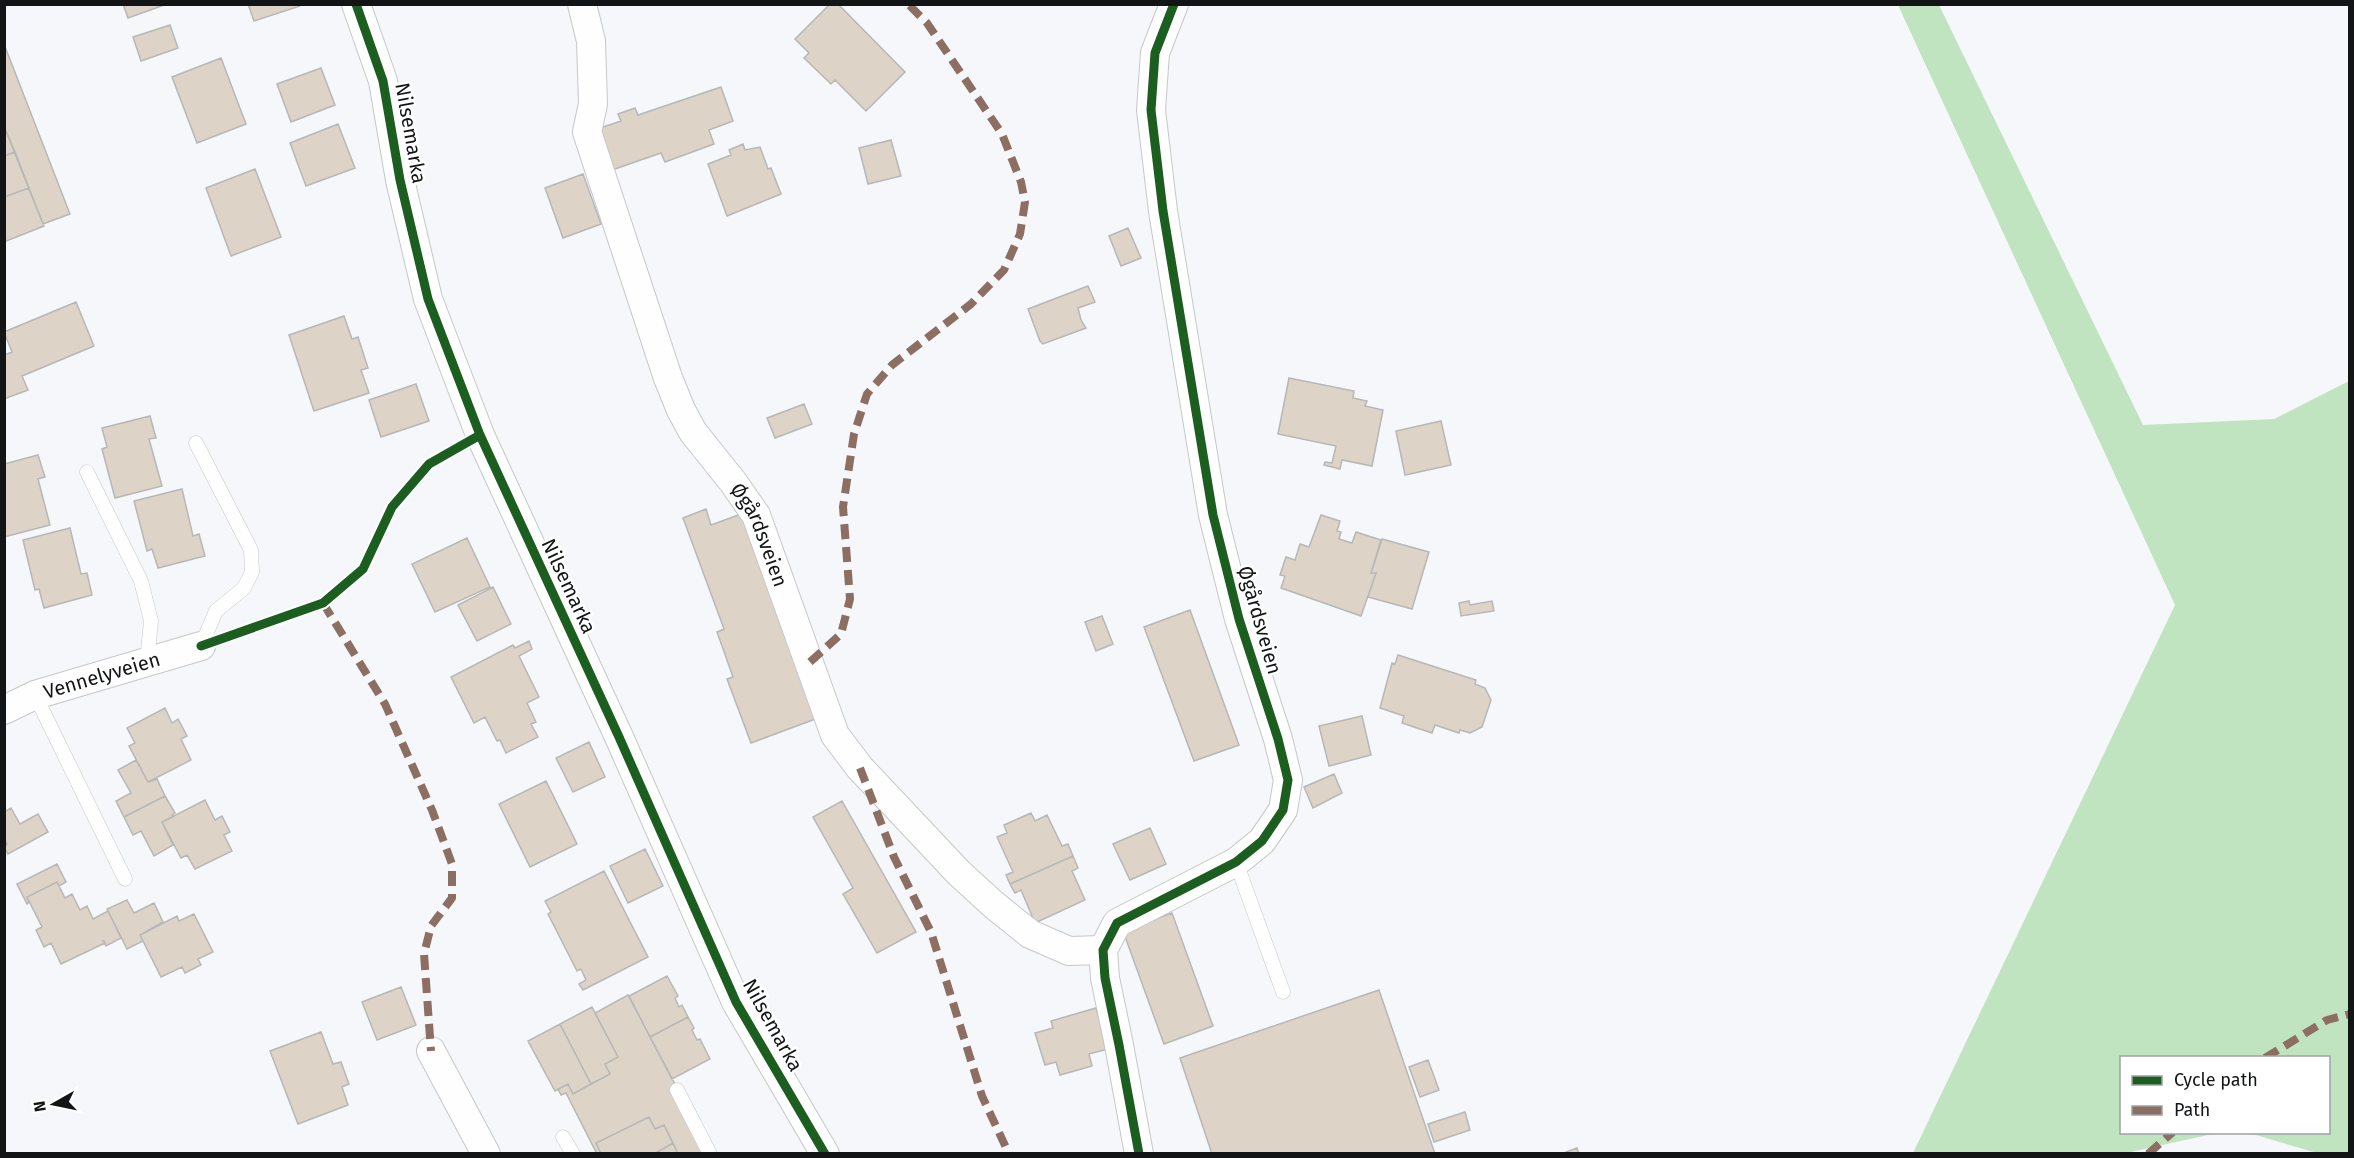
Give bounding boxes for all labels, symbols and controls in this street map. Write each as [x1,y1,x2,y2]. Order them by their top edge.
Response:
street label: Nilsemarka [390,81,432,185]
street label: Øgårdsveien [725,478,793,590]
street label: Nilsemarka [537,535,601,637]
street label: Øgårdsveien [1233,563,1287,677]
street label: Vennelyveien [41,647,163,704]
street label: Nilsemarka [738,975,808,1075]
legend [2120,1056,2330,1134]
text: Cycle path [2174,1069,2258,1091]
north arrow [24,1074,84,1134]
text: Path [2174,1099,2210,1121]
text: N [29,1100,50,1113]

